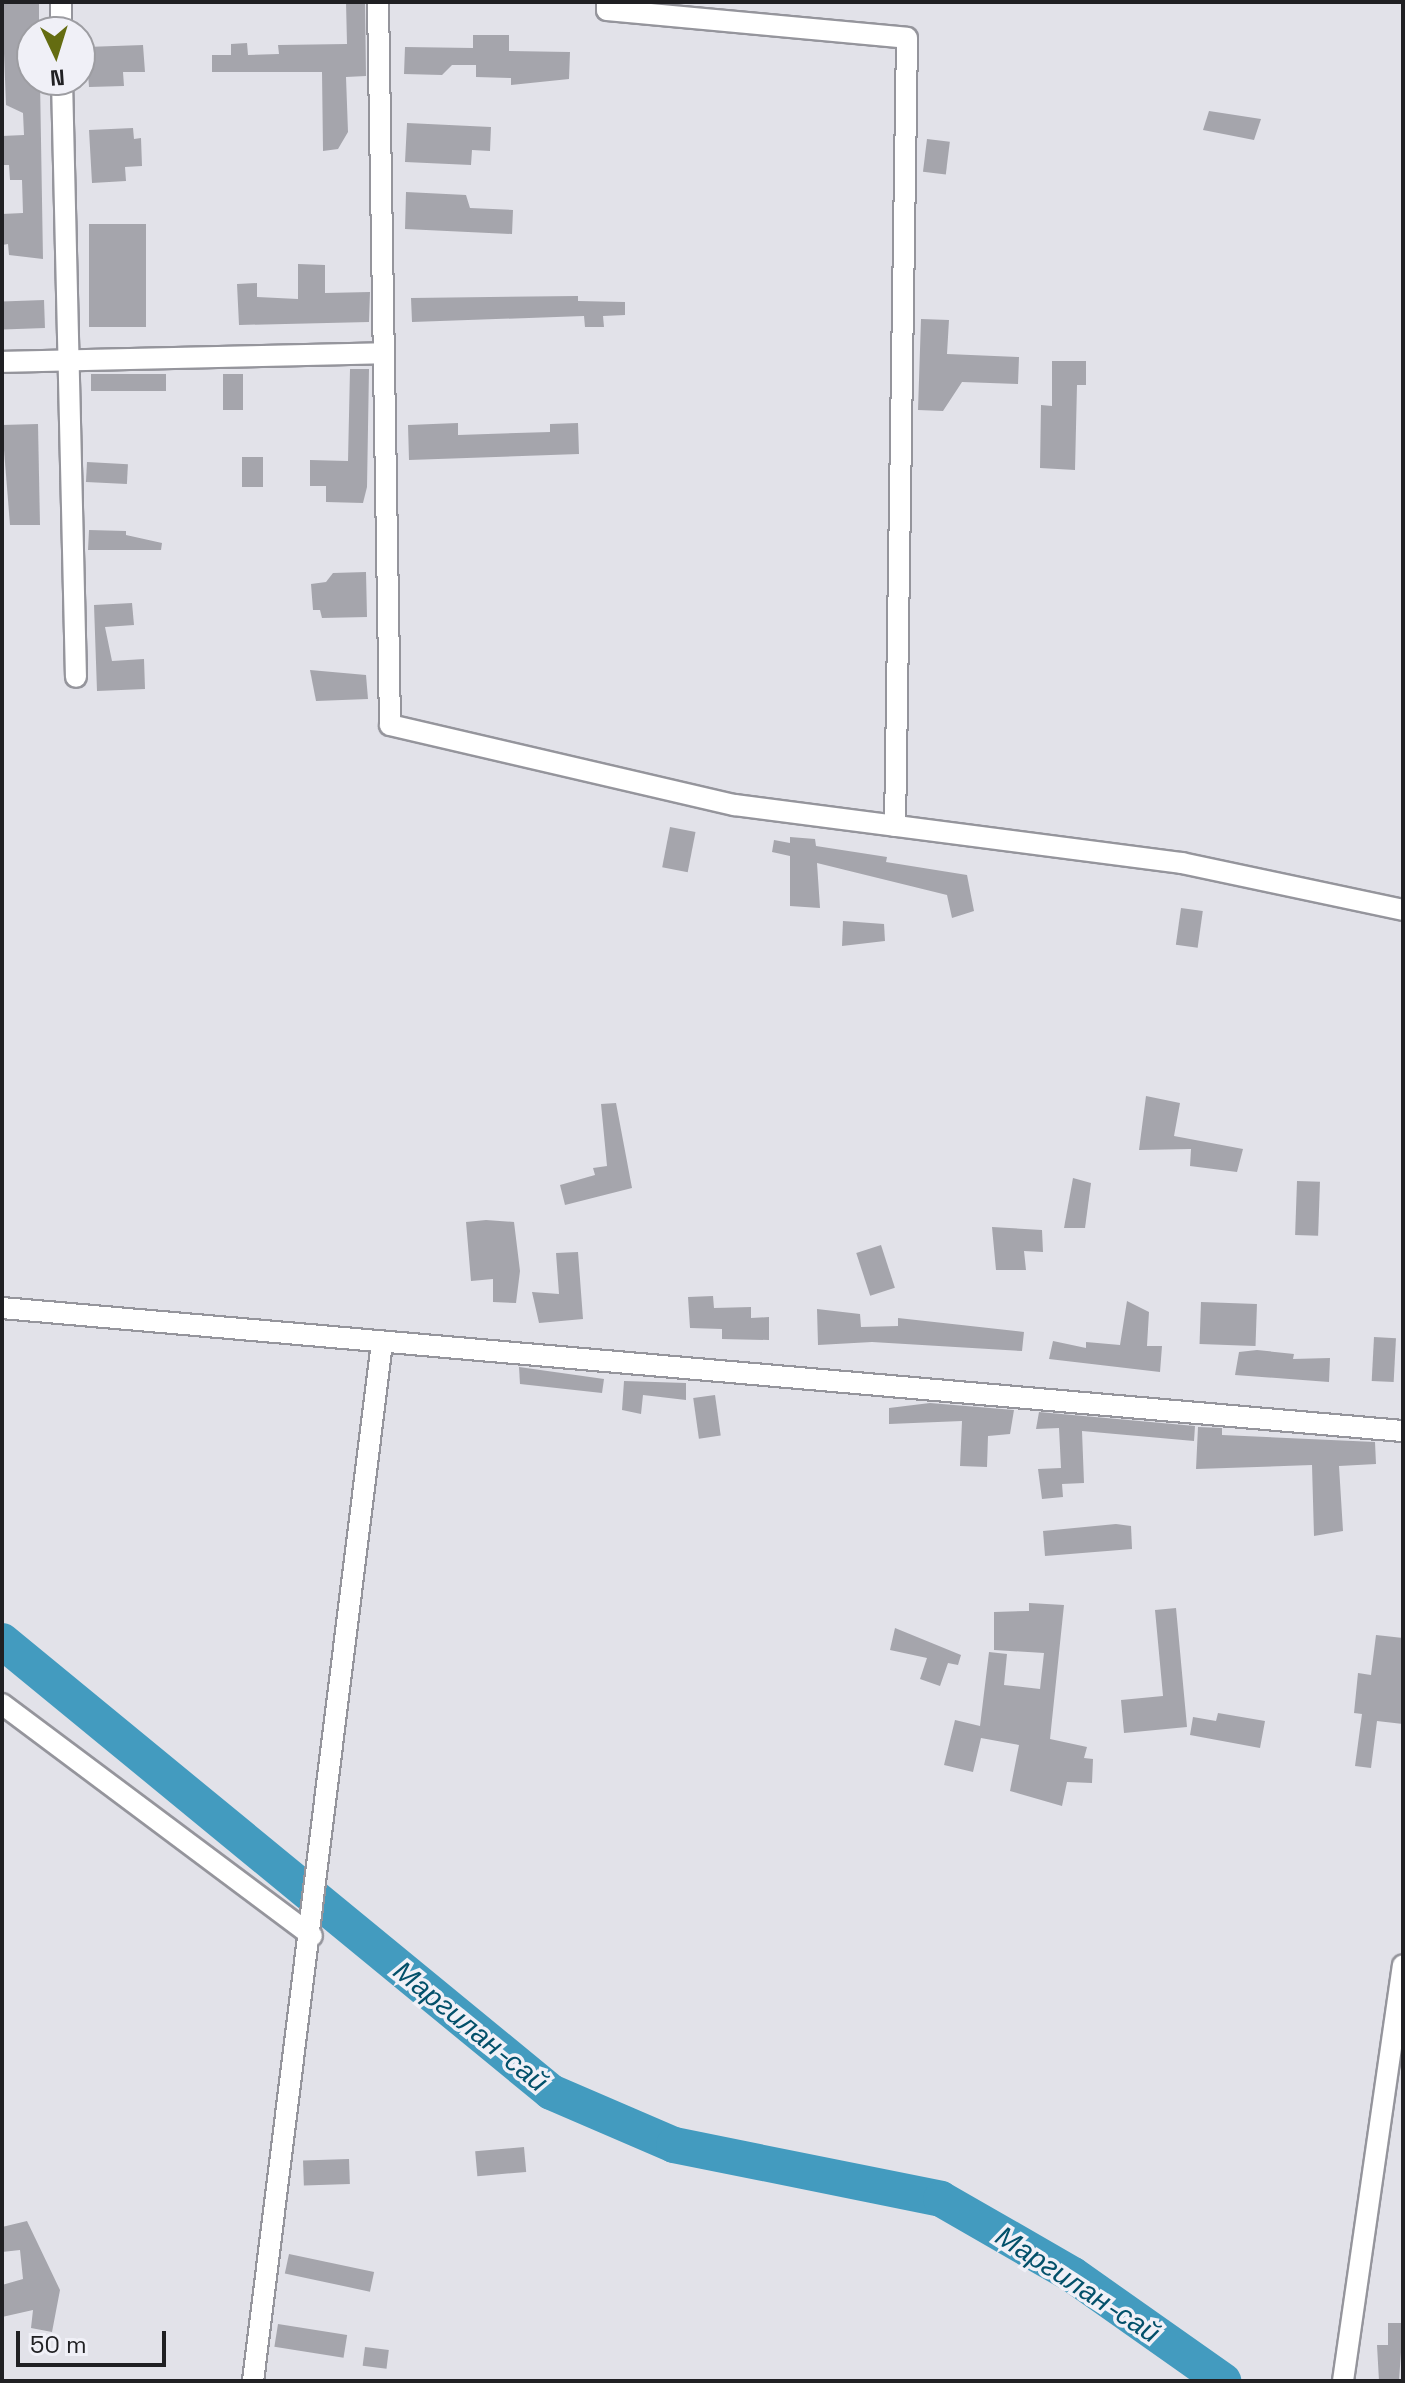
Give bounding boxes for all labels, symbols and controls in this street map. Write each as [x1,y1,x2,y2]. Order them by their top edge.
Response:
north arrow [16,16,96,96]
text: N [49,63,66,92]
water label: Маргилан-сай [387,1954,555,2098]
water label: Маргилан-сай [990,2218,1166,2350]
scale bar [20,2315,170,2365]
text: 50 m [30,2329,87,2360]

